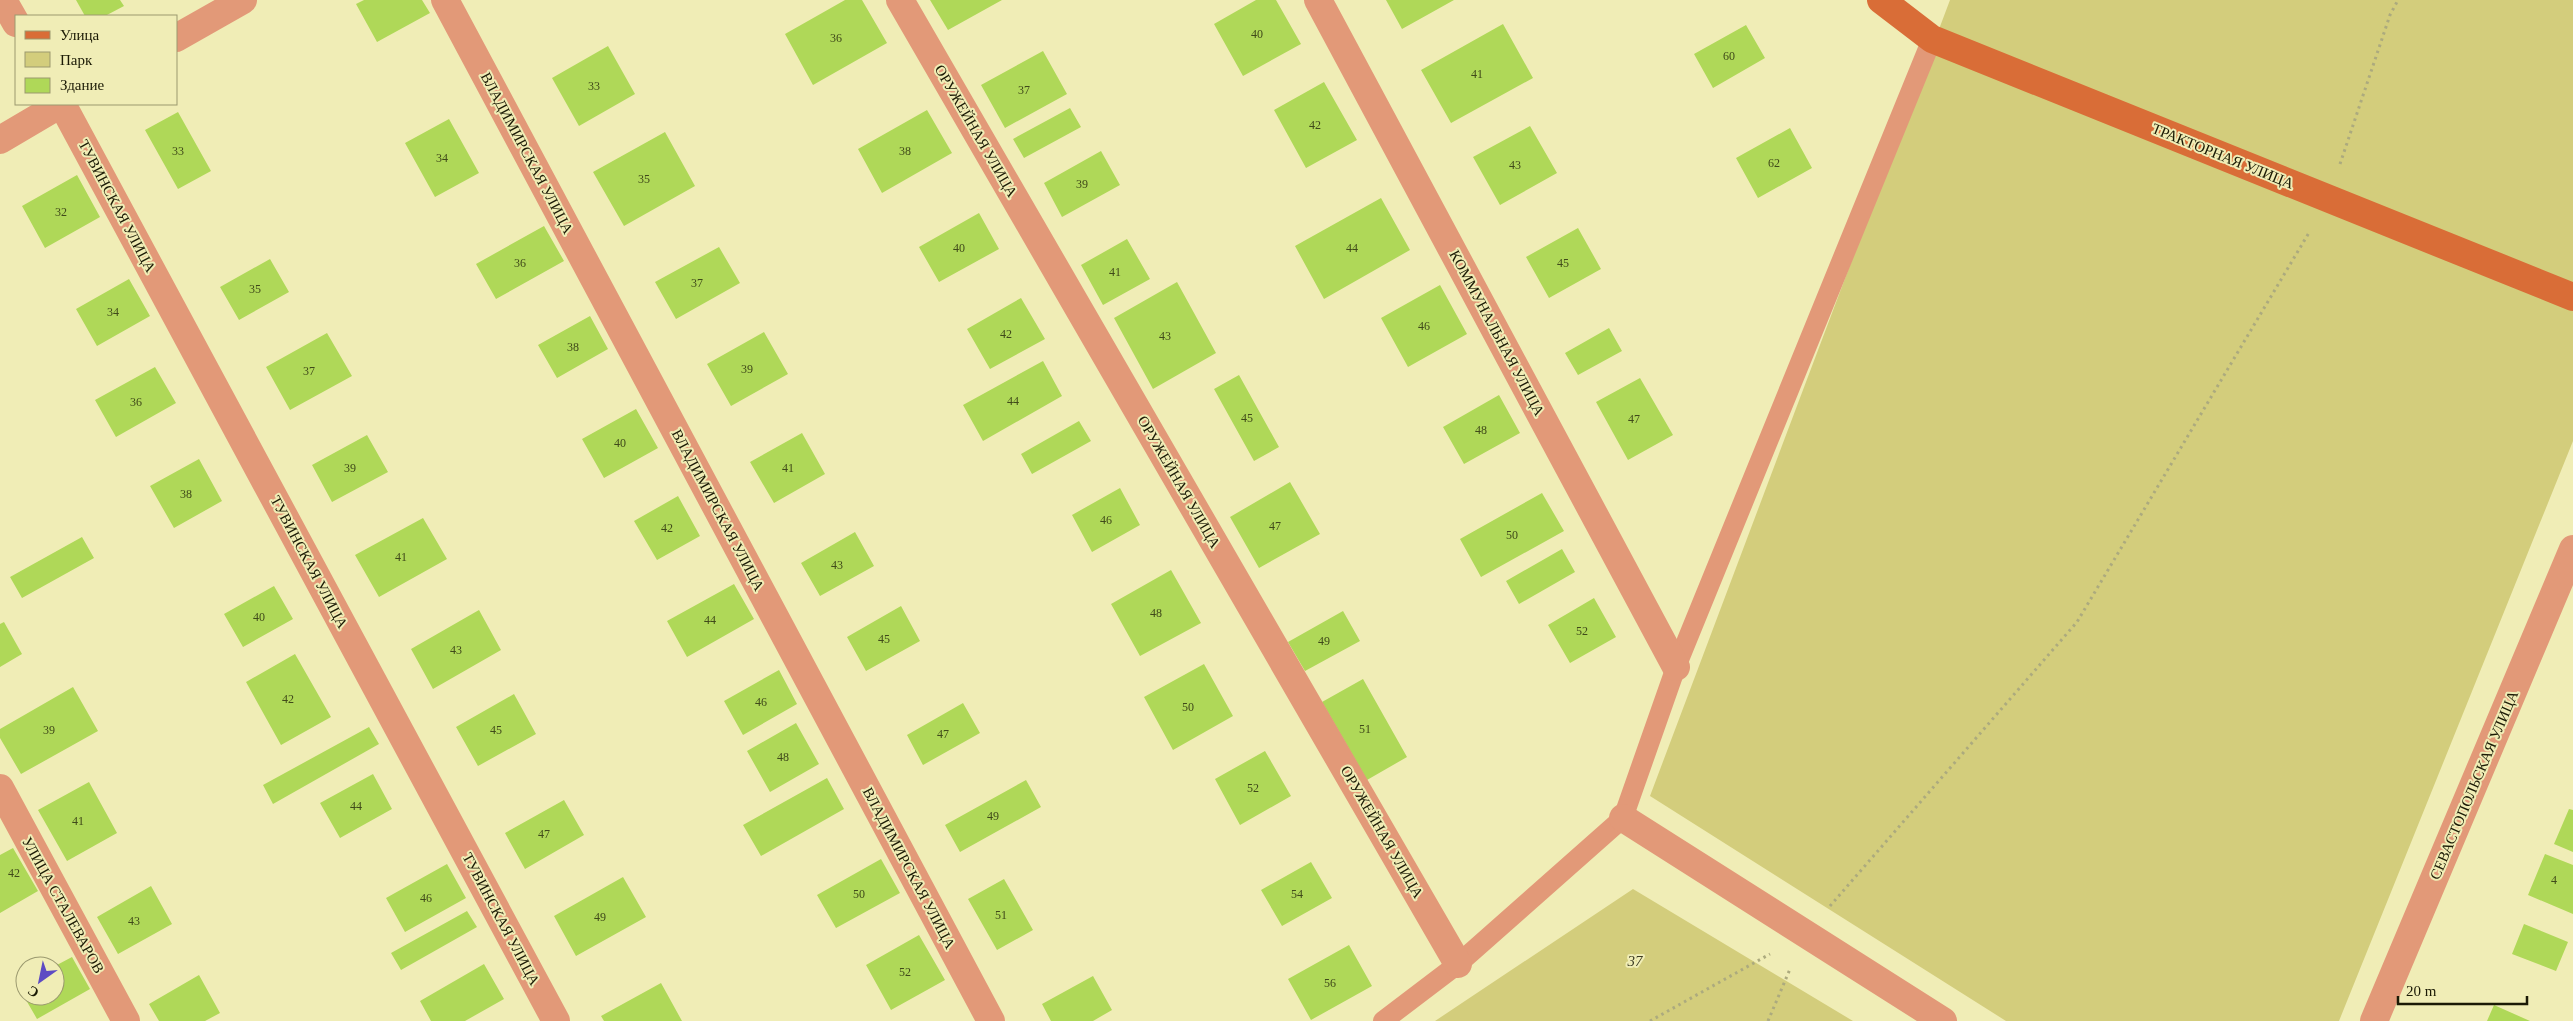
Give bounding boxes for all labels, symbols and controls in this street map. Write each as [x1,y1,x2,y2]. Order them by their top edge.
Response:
legend [15,15,178,105]
text: Улица [60,27,99,43]
house number: 40 [1251,27,1263,41]
house number: 36 [830,31,842,45]
house number: 60 [1723,49,1735,63]
text: Парк [60,52,93,68]
street label: ОРУЖЕЙНАЯ УЛИЦА [932,62,1020,200]
house number: 41 [1471,67,1483,81]
street label: ВЛАДИМИРСКАЯ УЛИЦА [478,70,576,237]
text: Здание [60,77,104,93]
house number: 33 [588,79,600,93]
house number: 37 [1018,83,1030,97]
house number: 42 [1309,118,1321,132]
street label: ТРАКТОРНАЯ УЛИЦА [2150,120,2296,192]
street label: ТУВИНСКАЯ УЛИЦА [75,137,159,275]
house number: 33 [172,144,184,158]
house number: 38 [899,144,911,158]
house number: 34 [436,151,448,165]
house number: 62 [1768,156,1780,170]
house number: 43 [1509,158,1521,172]
house number: 35 [638,172,650,186]
house number: 39 [1076,177,1088,191]
house number: 32 [55,205,67,219]
house number: 40 [953,241,965,255]
house number: 44 [1346,241,1358,255]
street label: КОММУНАЛЬНАЯ УЛИЦА [1446,247,1548,419]
house number: 36 [514,256,526,270]
house number: 45 [1557,256,1569,270]
house number: 41 [1109,265,1121,279]
house number: 37 [691,276,703,290]
house number: 35 [249,282,261,296]
house number: 34 [107,305,119,319]
house number: 46 [1418,319,1430,333]
house number: 42 [1000,327,1012,341]
house number: 43 [1159,329,1171,343]
house number: 38 [567,340,579,354]
house number: 39 [741,362,753,376]
house number: 37 [303,364,315,378]
house number: 44 [1007,394,1019,408]
house number: 36 [130,395,142,409]
house number: 45 [1241,411,1253,425]
house number: 47 [1628,412,1640,426]
street label: ОРУЖЕЙНАЯ УЛИЦА [1135,413,1223,551]
house number: 48 [1475,423,1487,437]
street label: ВЛАДИМИРСКАЯ УЛИЦА [669,427,767,594]
house number: 40 [614,436,626,450]
house number: 39 [344,461,356,475]
house number: 41 [782,461,794,475]
house number: 38 [180,487,192,501]
street label: ТУВИНСКАЯ УЛИЦА [267,493,351,631]
house number: 46 [1100,513,1112,527]
house number: 47 [1269,519,1281,533]
house number: 42 [661,521,673,535]
house number: 50 [1506,528,1518,542]
house number: 41 [395,550,407,564]
house number: 43 [831,558,843,572]
house number: 48 [1150,606,1162,620]
house number: 40 [253,610,265,624]
house number: 44 [704,613,716,627]
house number: 52 [1576,624,1588,638]
house number: 45 [878,632,890,646]
house number: 49 [1318,634,1330,648]
house number: 43 [450,643,462,657]
street label: СЕВАСТОПОЛЬСКАЯ УЛИЦА [2427,688,2521,882]
house number: 42 [282,692,294,706]
house number: 46 [755,695,767,709]
house number: 50 [1182,700,1194,714]
house number: 51 [1359,722,1371,736]
house number: 39 [43,723,55,737]
house number: 45 [490,723,502,737]
house number: 47 [937,727,949,741]
house number: 48 [777,750,789,764]
street label: ОРУЖЕЙНАЯ УЛИЦА [1338,763,1426,901]
house number: 52 [1247,781,1259,795]
street label: ВЛАДИМИРСКАЯ УЛИЦА [860,785,958,952]
house number: 44 [350,799,362,813]
house number: 49 [987,809,999,823]
house number: 41 [72,814,84,828]
house number: 47 [538,827,550,841]
street label: УЛИЦА СТАЛЕВАРОВ [19,834,107,976]
street label: ТУВИНСКАЯ УЛИЦА [459,850,543,988]
house number: 42 [8,866,20,880]
house number: 4 [2551,873,2557,887]
house number: 50 [853,887,865,901]
house number: 54 [1291,887,1303,901]
house number: 46 [420,891,432,905]
house number: 51 [995,908,1007,922]
house number: 49 [594,910,606,924]
house number: 43 [128,914,140,928]
park label: 37 [1627,953,1644,969]
north arrow [15,956,65,1006]
house number: 52 [899,965,911,979]
scale bar [2398,974,2527,1006]
house number: 56 [1324,976,1336,990]
text: С [25,982,42,1001]
text: 20 m [2406,983,2437,999]

